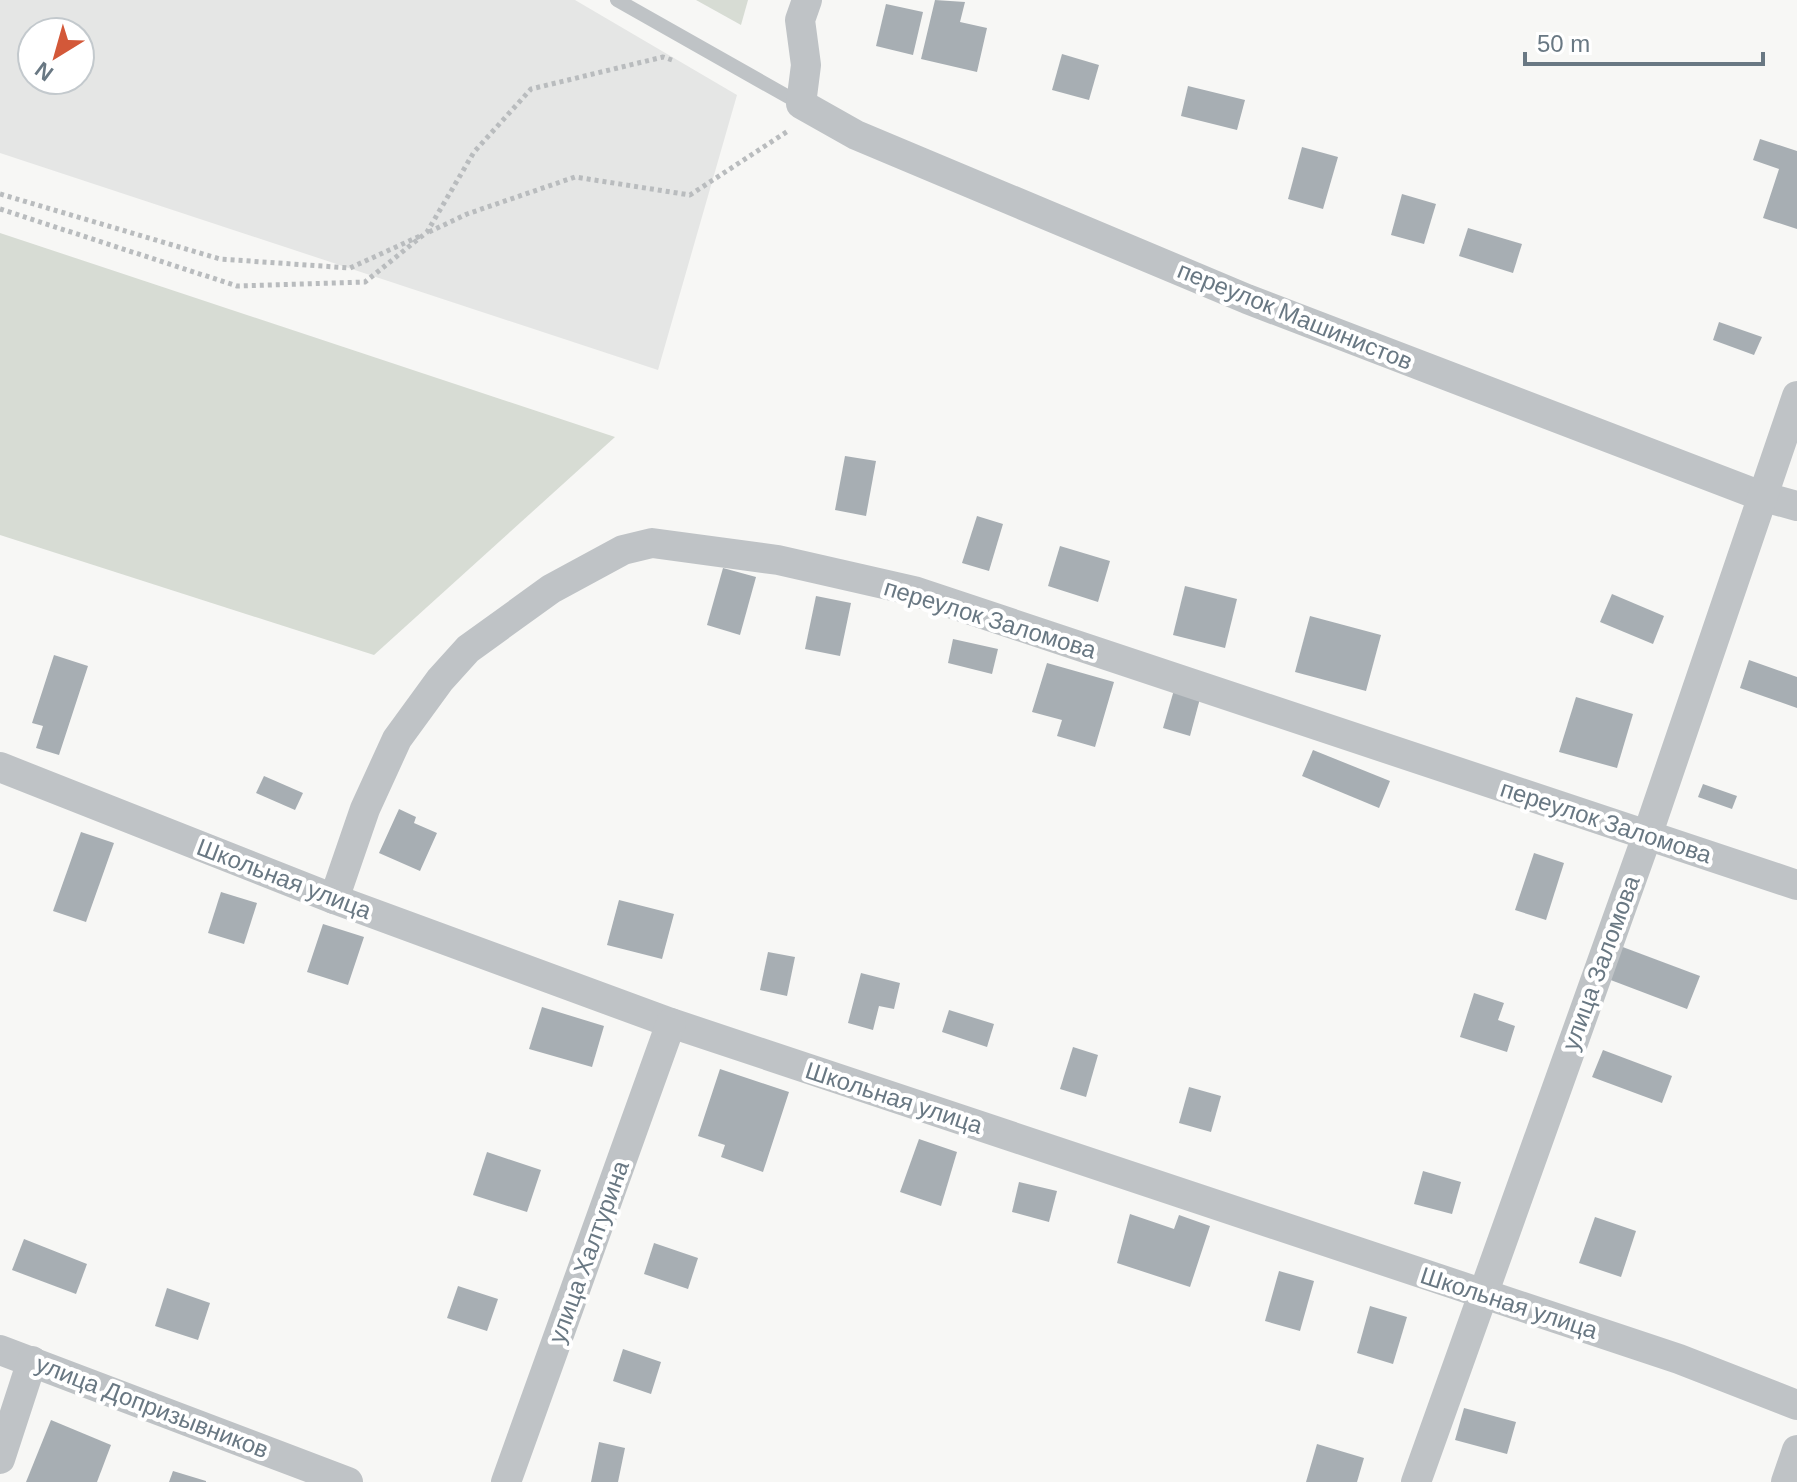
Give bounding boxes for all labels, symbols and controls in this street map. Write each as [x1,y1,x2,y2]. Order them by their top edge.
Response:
north arrow [16,16,96,96]
scale bar [1525,16,1763,66]
text: 50 m [1537,30,1590,57]
text: N [30,57,58,86]
street label: переулок Машинистов [1174,256,1417,375]
street label: переулок Заломова [881,573,1100,664]
street label: переулок Заломова [1497,775,1716,869]
street label: Школьная улица [193,833,376,924]
street label: улица Заломова [1556,871,1645,1054]
street label: Школьная улица [802,1056,987,1139]
street label: улица Халтурина [543,1156,634,1347]
street label: Школьная улица [1417,1261,1602,1344]
street label: улица Допризывников [32,1350,272,1463]

